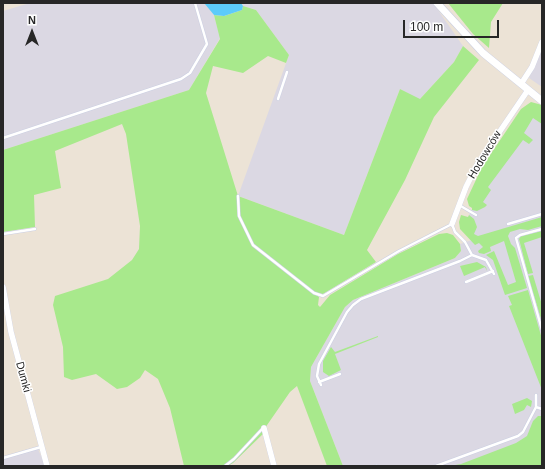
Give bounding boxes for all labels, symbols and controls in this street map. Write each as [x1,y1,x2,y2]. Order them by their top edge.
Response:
north arrow [12,12,52,52]
scale bar [405,12,501,38]
text: N [28,14,36,26]
text: 100 m [410,20,443,34]
street label: Hodowców [465,129,505,181]
street label: Dumki [13,360,33,394]

